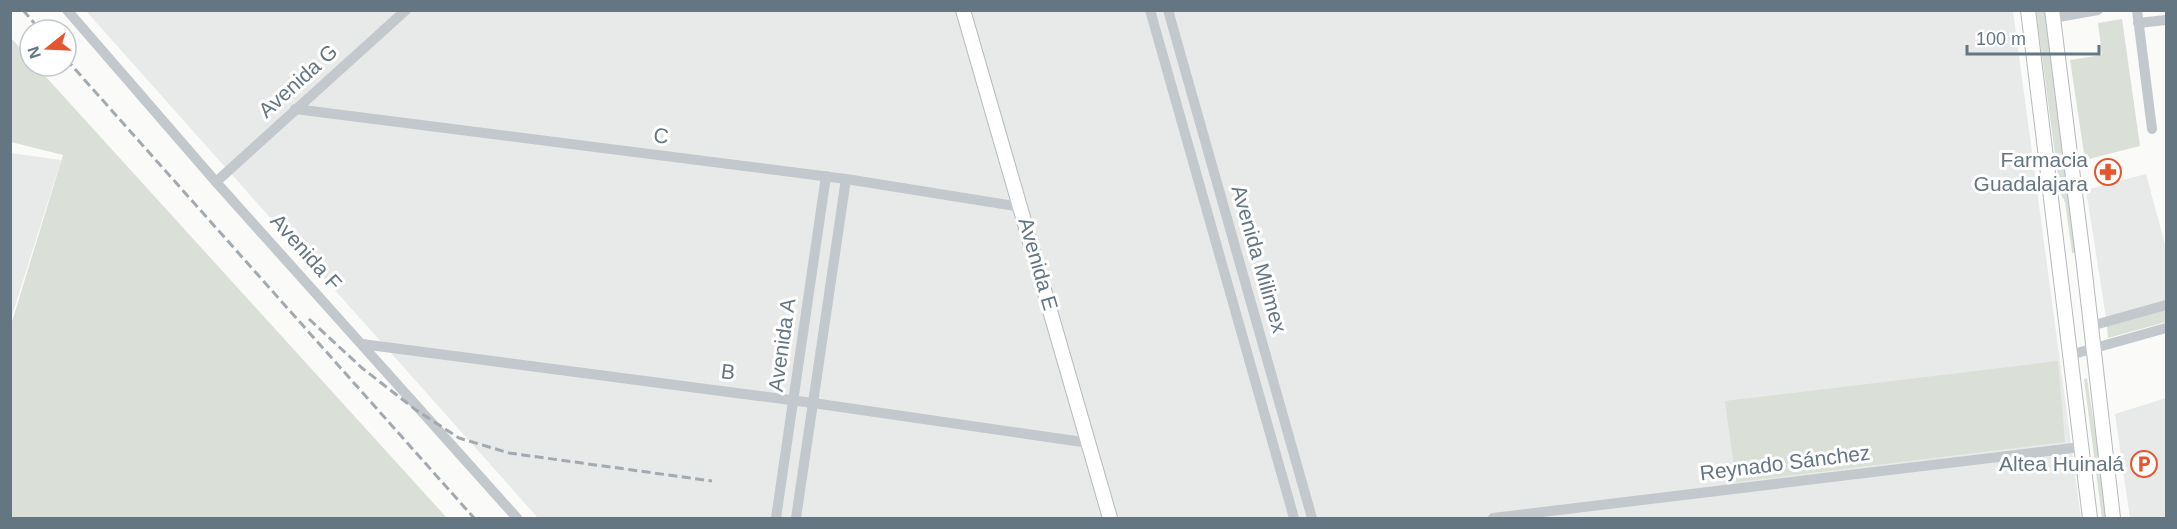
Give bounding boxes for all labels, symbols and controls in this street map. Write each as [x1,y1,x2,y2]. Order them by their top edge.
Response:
north arrow [18,18,78,78]
scale bar [1967,18,2099,56]
text: 100 m [1976,29,2026,49]
street label: Avenida G [254,39,342,122]
text: N [24,44,44,61]
street label: C [652,123,670,148]
place label: Farmacia Guadalajara [1974,148,2088,195]
pharmacy icon: Farmacia Guadalajara [2093,157,2123,187]
street label: Avenida Milimex [1227,182,1292,336]
street label: Avenida F [266,209,346,294]
street label: Avenida E [1014,215,1063,313]
street label: Avenida A [764,297,799,393]
street label: B [720,359,736,384]
street label: Reynado Sánchez [1698,441,1872,484]
parking icon: Altea Huinalá [2129,449,2159,479]
place label: Altea Huinalá [1999,452,2124,475]

